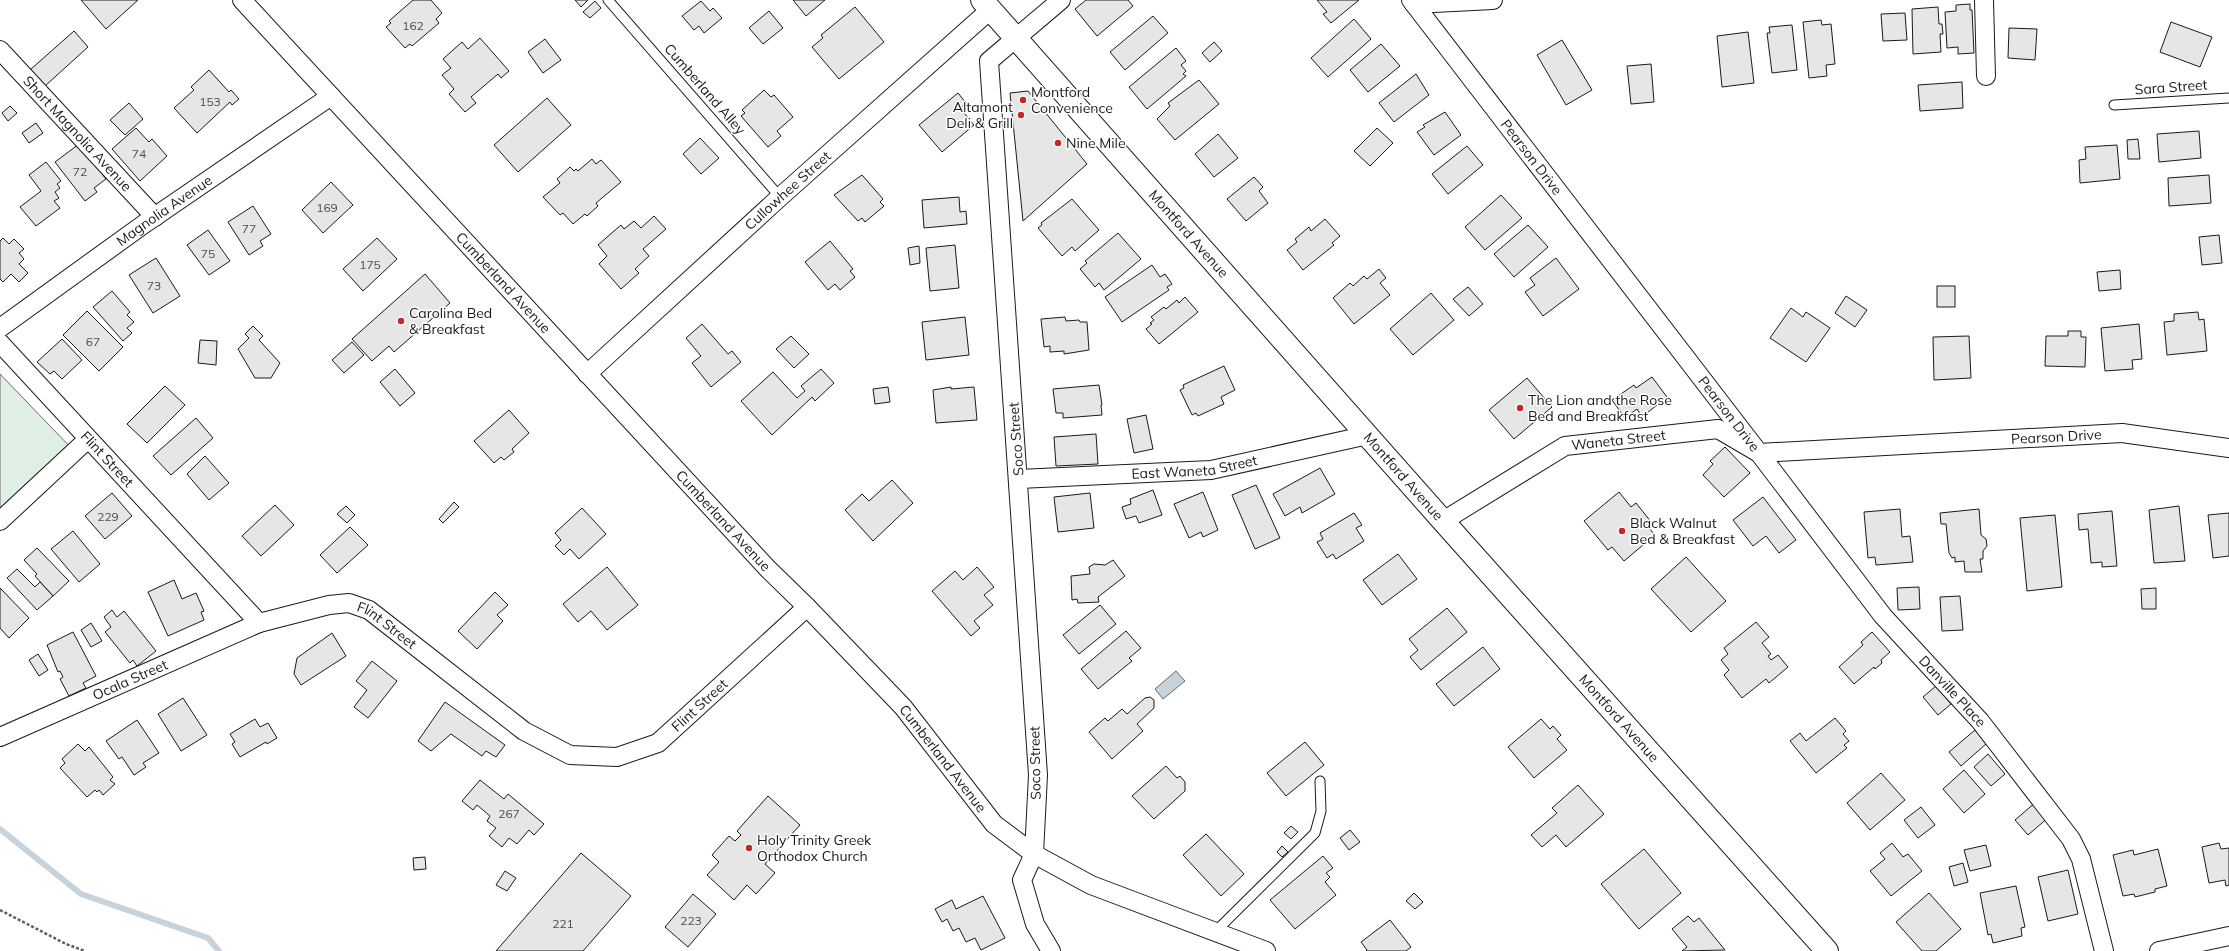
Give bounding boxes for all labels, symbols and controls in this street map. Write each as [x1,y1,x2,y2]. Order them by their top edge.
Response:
house number: 162 [402,18,424,33]
street label: Cumberland Alley [661,40,750,139]
street label: Short Magnolia Avenue [19,72,136,195]
street label: Sara Street [2134,75,2208,99]
place label: Montford Convenience [1031,83,1113,117]
house number: 153 [199,94,221,109]
marker: Montford Convenience [1018,95,1028,105]
place label: Altamont Deli & Grill [946,98,1013,132]
marker: Altamont Deli & Grill [1016,110,1026,120]
street label: Pearson Drive [1497,116,1566,198]
place label: Nine Mile [1066,134,1126,152]
marker: Nine Mile [1053,138,1063,148]
house number: 74 [132,146,146,161]
street label: Cullowhee Street [741,147,835,234]
house number: 72 [73,164,87,179]
street label: Magnolia Avenue [113,171,216,250]
street label: Montford Avenue [1145,186,1232,281]
house number: 169 [316,200,338,215]
house number: 77 [242,221,256,236]
street label: Cumberland Avenue [452,228,555,337]
house number: 75 [201,246,215,261]
house number: 175 [359,257,381,272]
house number: 73 [147,278,161,293]
place label: Carolina Bed & Breakfast [409,304,492,338]
marker: Carolina Bed & Breakfast [396,316,406,326]
house number: 67 [86,334,100,349]
street label: Pearson Drive [1694,373,1764,455]
place label: The Lion and the Rose Bed and Breakfast [1528,391,1672,425]
street label: Soco Street [1004,401,1028,476]
marker: The Lion and the Rose Bed and Breakfast [1515,403,1525,413]
street label: Pearson Drive [2011,425,2102,448]
street label: Waneta Street [1570,426,1667,454]
street label: Flint Street [77,427,138,491]
street label: Montford Avenue [1360,429,1447,524]
street label: East Waneta Street [1131,451,1259,483]
street label: Cumberland Avenue [672,466,775,575]
house number: 229 [97,509,119,524]
place label: Black Walnut Bed & Breakfast [1630,514,1735,548]
marker: Black Walnut Bed & Breakfast [1617,526,1627,536]
street label: Flint Street [355,598,420,653]
street label: Danville Place [1915,652,1990,731]
street label: Ocala Street [90,655,170,704]
street label: Montford Avenue [1575,671,1663,766]
street label: Flint Street [667,675,731,735]
street label: Cumberland Avenue [895,701,990,816]
street label: Soco Street [1025,726,1045,800]
house number: 267 [498,806,520,821]
place label: Holy Trinity Greek Orthodox Church [757,831,872,865]
marker: Holy Trinity Greek Orthodox Church [744,843,754,853]
house number: 223 [680,913,702,928]
house number: 221 [552,916,574,931]

